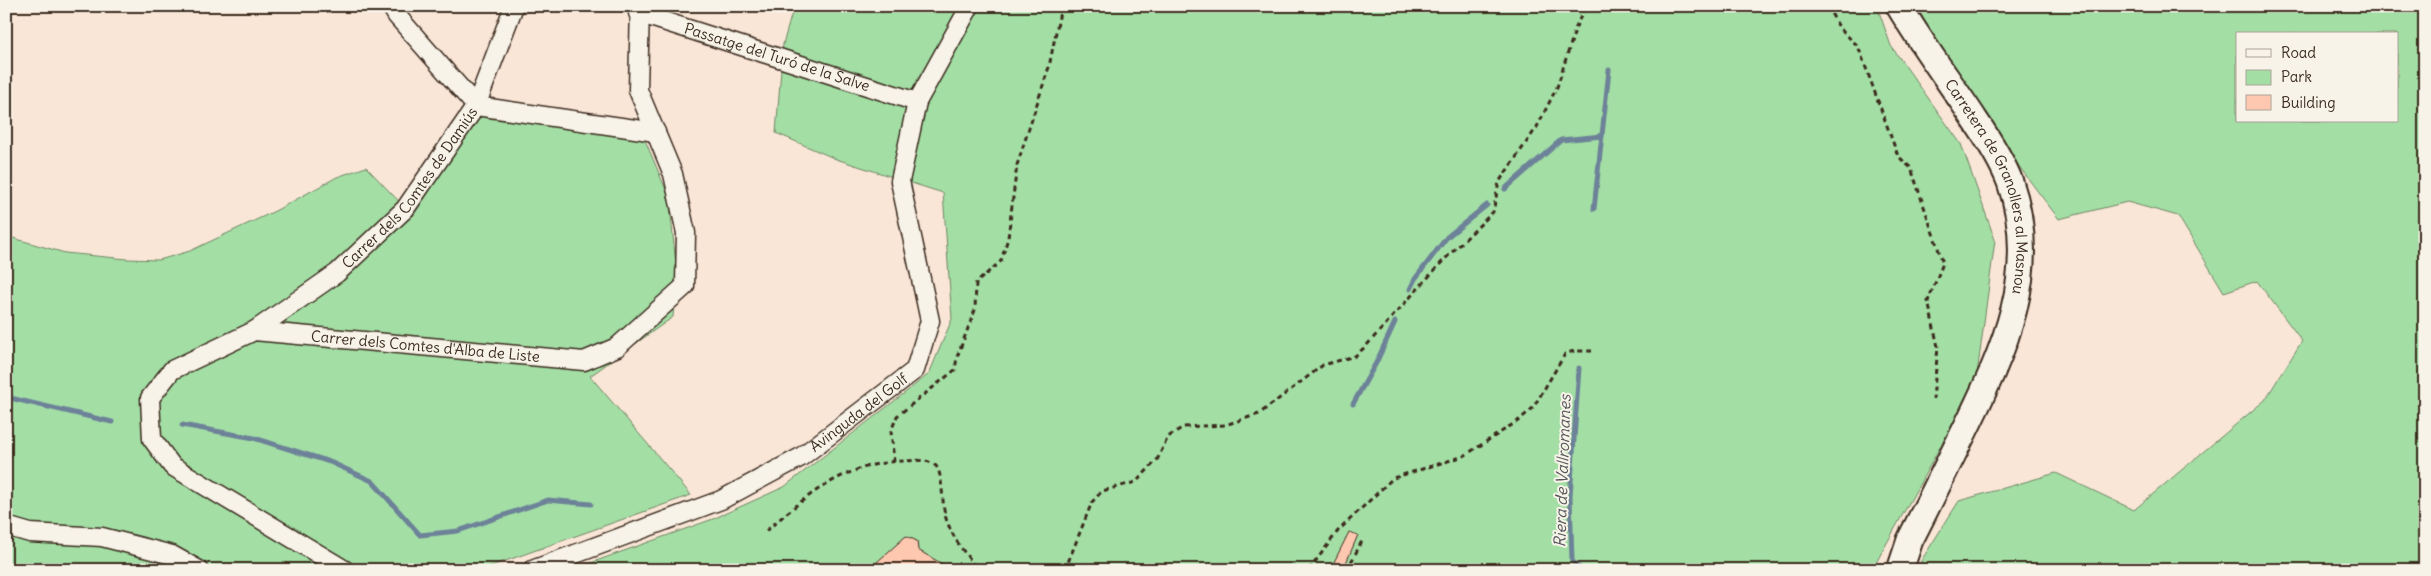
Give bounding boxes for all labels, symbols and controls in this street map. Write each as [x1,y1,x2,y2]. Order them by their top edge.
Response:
street label: Passatge del Turó de la Salve [682,18,872,95]
legend [2236,32,2398,122]
text: Road [2281,43,2316,62]
text: Park [2281,67,2312,86]
street label: Carretera de Granollers al Masnou [1941,75,2032,296]
text: Building [2281,93,2336,112]
street label: Carrer dels Comtes de Damiús [338,103,482,273]
street label: Carrer dels Comtes d'Alba de Liste [310,326,541,366]
street label: Avinguda del Golf [806,368,912,456]
water label: Riera de Vallromanes [1549,394,1575,548]

